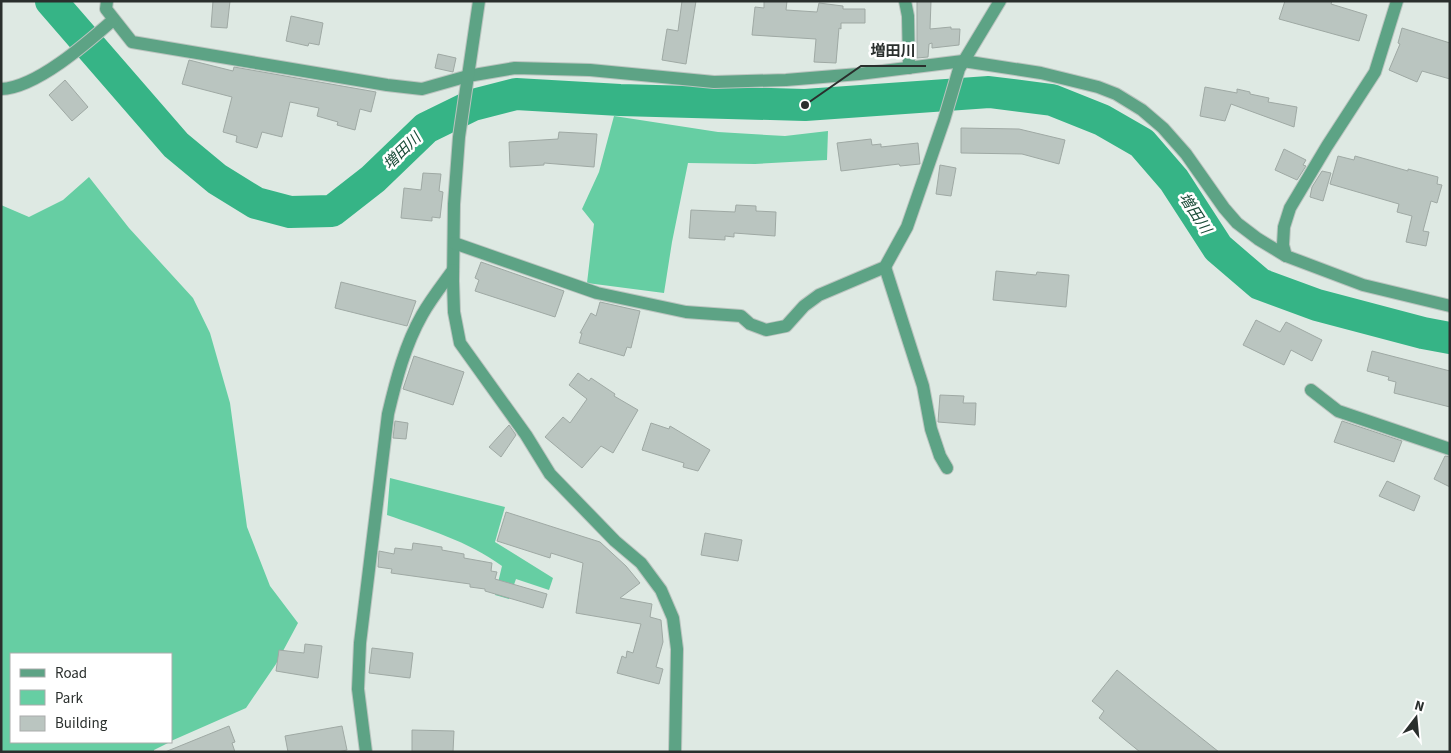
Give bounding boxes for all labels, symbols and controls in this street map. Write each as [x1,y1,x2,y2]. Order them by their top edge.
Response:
callout: 増田川 [861,36,926,66]
text: 増田川 [870,41,916,62]
water label: 増田川 [379,127,427,175]
water label: 増田川 [1174,189,1217,240]
legend [10,653,172,743]
text: Road [55,663,87,684]
text: Park [55,688,84,709]
north arrow [1391,693,1441,743]
text: N [1412,696,1427,717]
text: Building [55,713,108,734]

